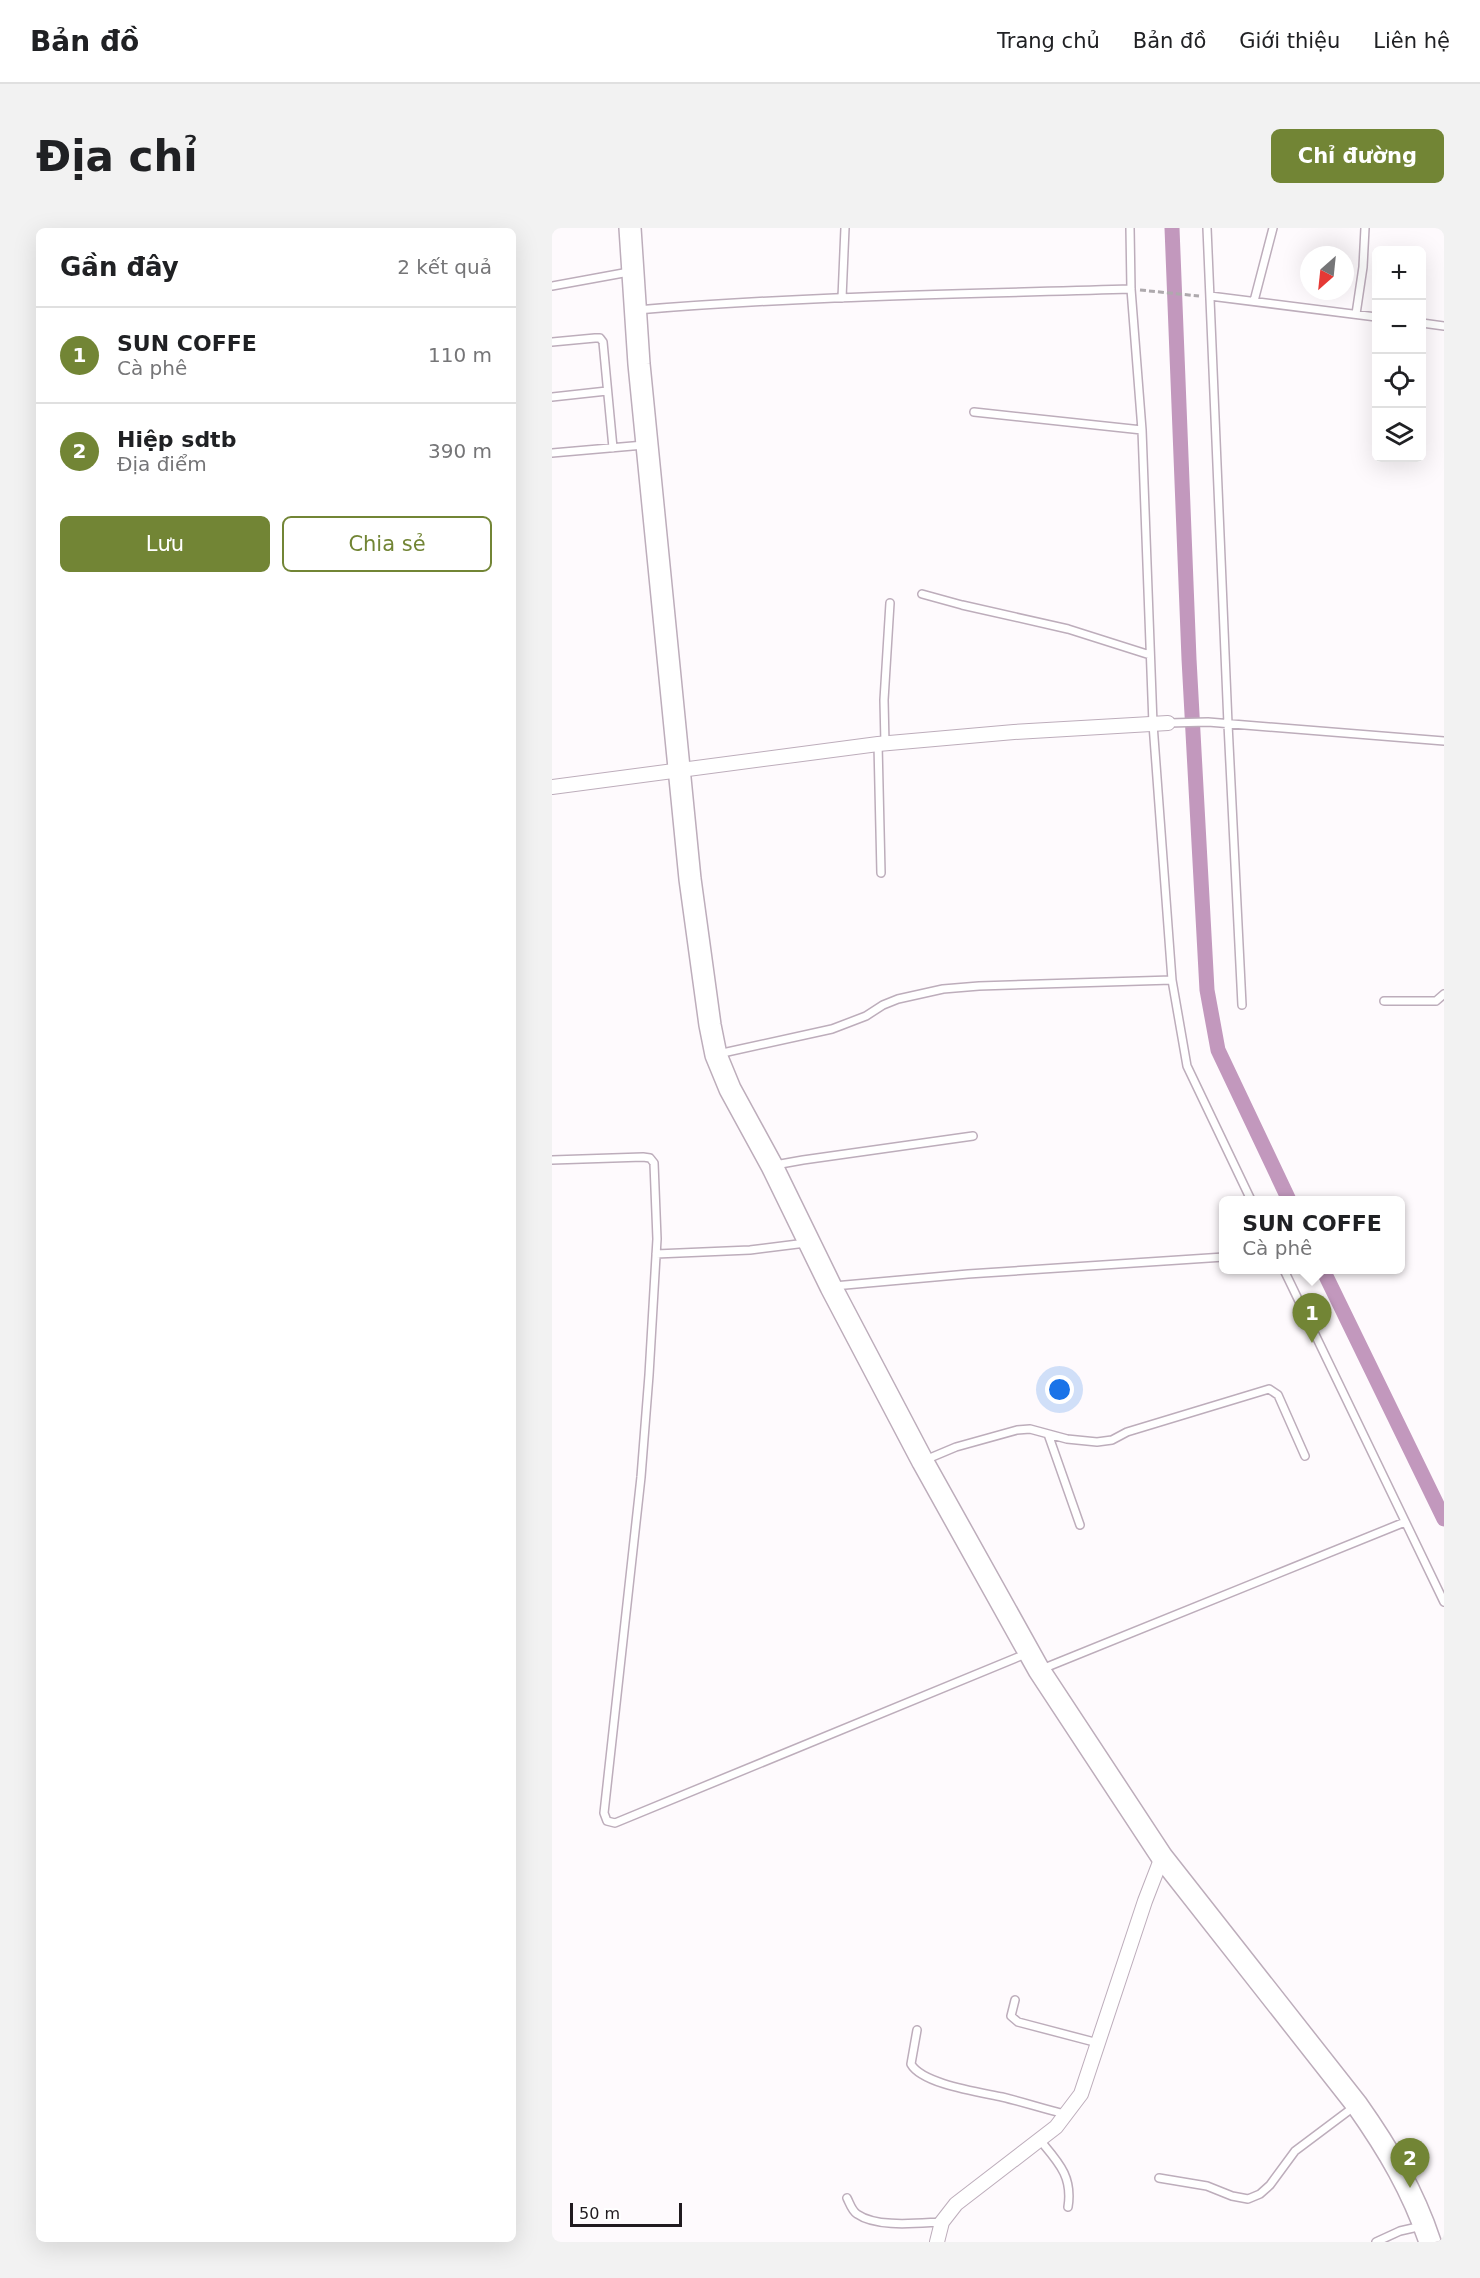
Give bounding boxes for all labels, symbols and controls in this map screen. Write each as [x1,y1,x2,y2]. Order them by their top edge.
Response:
text: Bản đồ [30,25,139,58]
text: Trang chủ [997,29,1100,53]
text: Bản đồ [1133,29,1206,53]
text: Giới thiệu [1239,29,1340,53]
text: Liên hệ [1373,29,1450,53]
button: Chỉ đường [1271,129,1444,183]
text: Địa chỉ [36,132,198,181]
north arrow [1300,246,1354,300]
map controls [1372,246,1426,462]
button: + [1372,246,1426,300]
text: Gần đây [60,252,179,282]
text: 2 kết quả [397,255,492,279]
button: − [1372,300,1426,354]
text: SUN COFFE [117,331,257,356]
text: 1 [73,343,86,367]
text: 110 m [428,343,492,367]
button: locate [1372,354,1426,408]
text: Cà phê [117,356,187,380]
button: layers [1372,408,1426,462]
text: Hiệp sdtb [117,427,236,452]
text: 2 [73,439,86,463]
text: 390 m [428,439,492,463]
text: Địa điểm [117,452,207,476]
button: Lưu [60,516,270,572]
button: Chia sẻ [282,516,492,572]
popup [1219,1196,1405,1274]
text: SUN COFFE [1242,1211,1382,1236]
text: Cà phê [1242,1236,1312,1260]
pin: 1 [1292,1294,1332,1343]
your location [1045,1375,1074,1404]
pin: 2 [1390,2138,1430,2188]
scale bar [570,2200,682,2228]
text: 50 m [579,2204,620,2223]

